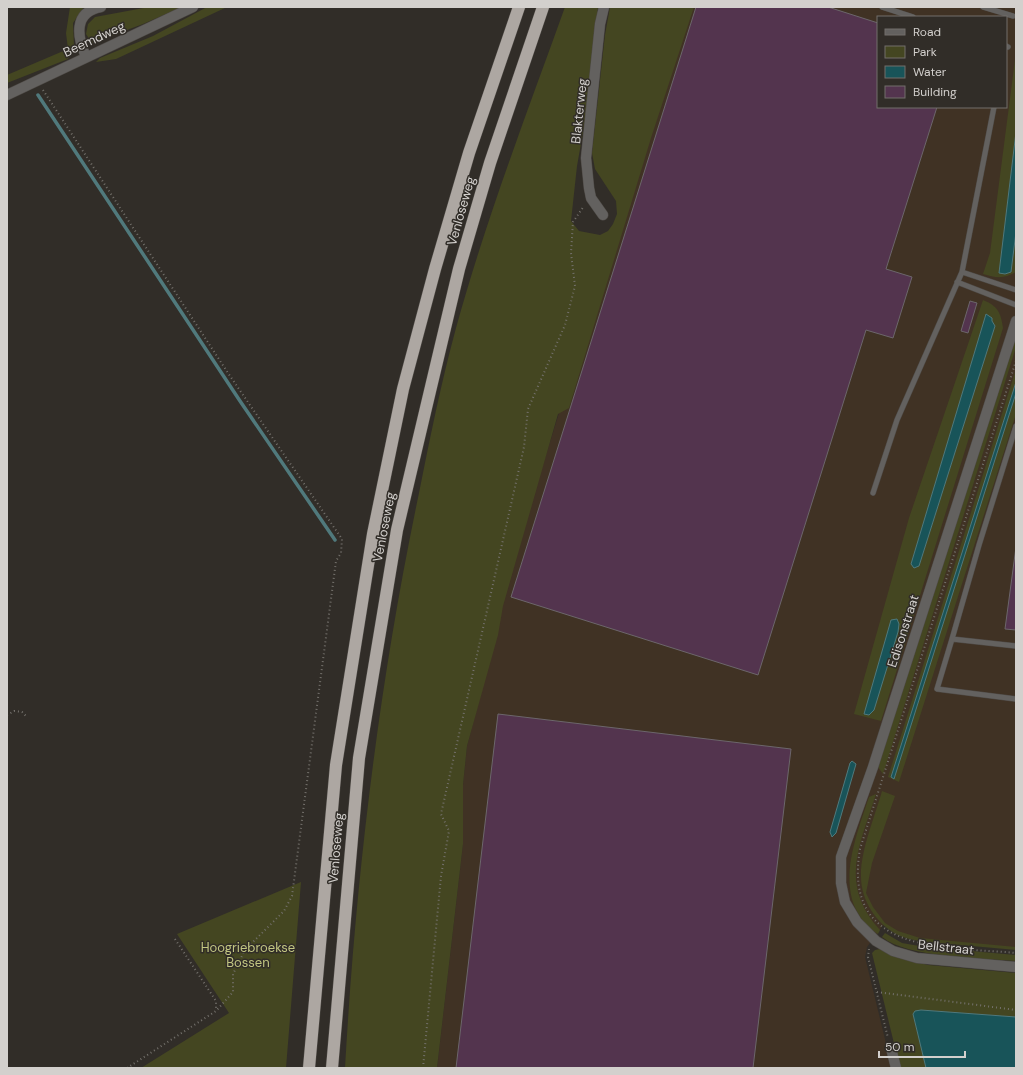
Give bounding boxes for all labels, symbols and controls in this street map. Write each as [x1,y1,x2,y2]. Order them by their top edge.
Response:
legend [877,16,1007,108]
street label: Beemdweg [60,17,128,61]
text: Road [913,24,941,40]
text: Park [913,44,937,60]
text: Water [913,64,947,80]
street label: Blakterweg [567,77,591,145]
text: Building [913,84,957,100]
street label: Venloseweg [443,174,479,248]
street label: Venloseweg [369,490,399,564]
street label: Edisonstraat [883,592,923,670]
street label: Venloseweg [324,812,348,884]
street label: Bellstraat [917,936,975,958]
park label: Hoogriebroekse Bossen [201,939,295,971]
scale bar [879,1033,965,1059]
text: 50 m [885,1039,914,1055]

